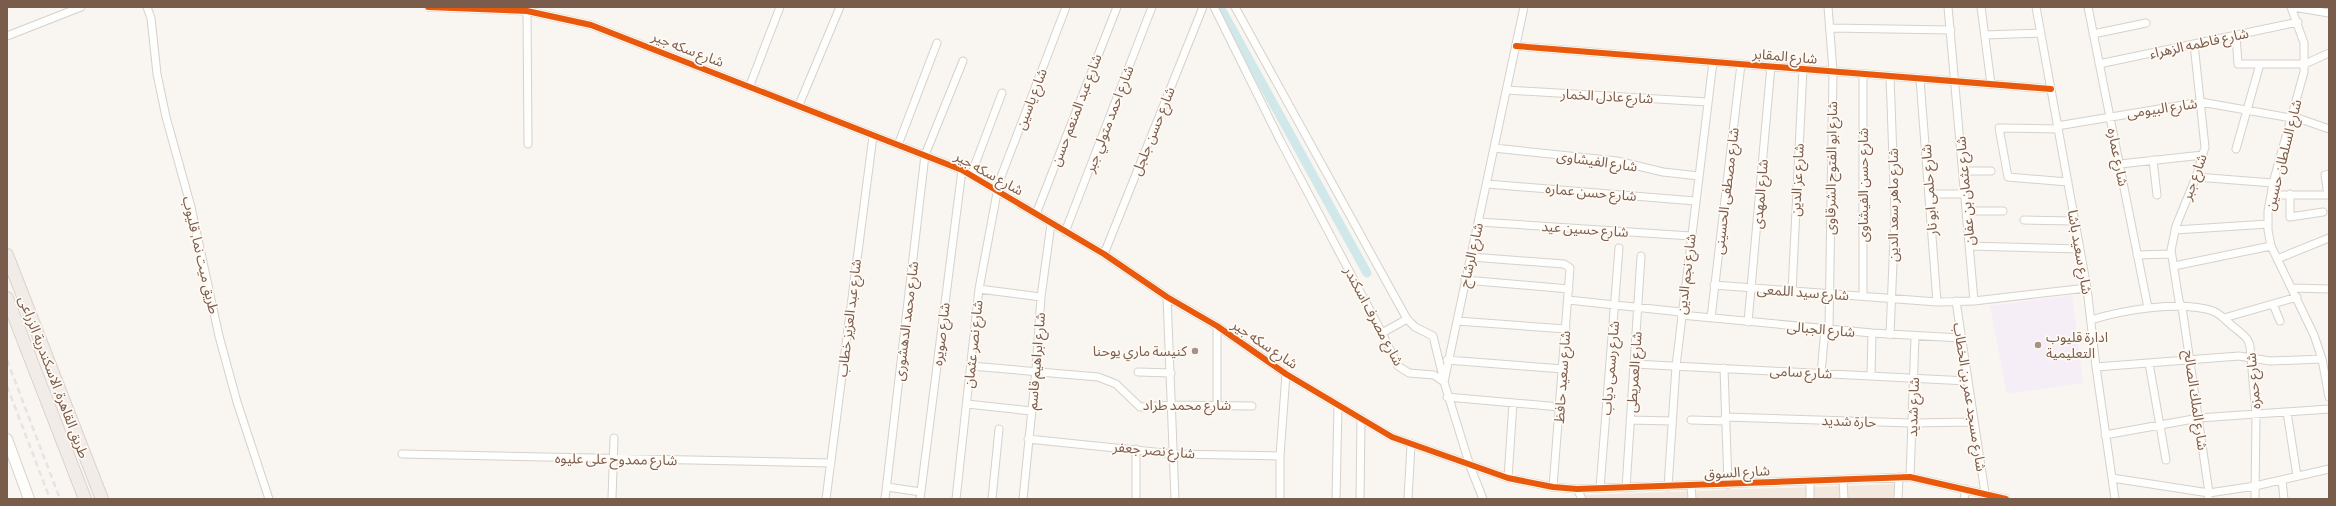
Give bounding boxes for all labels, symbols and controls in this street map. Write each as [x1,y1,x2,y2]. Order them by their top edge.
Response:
street label: شارع فاطمه الزهراء [2148,27,2251,64]
street label: شارع سكه جير [648,29,726,73]
street label: شارع المقابر [1751,47,1818,70]
street label: شارع عبد المنعم حسن [1049,52,1108,169]
street label: شارع احمد متولي جبر [1083,64,1140,177]
street label: شارع ياسين [1014,67,1053,133]
street label: شارع حسن جلجل [1130,85,1181,179]
street label: شارع عادل الخمار [1559,88,1654,109]
street label: شارع البيومى [2126,97,2199,124]
street label: شارع السلطان حسين [2263,98,2307,213]
street label: شارع ابو الفتوح الشرقاوى [1824,101,1843,235]
street label: شارع مصطفى الحسينى [1712,127,1745,256]
street label: شارع عماره [2102,127,2130,188]
street label: شارع حسن الفيشاوى [1857,128,1874,242]
street label: شارع عثمان بن عفان [1954,135,1981,246]
street label: شارع عز الدين [1789,143,1810,217]
street label: شارع حلمى ابو نار [1920,143,1943,237]
street label: شارع ماهر سعد الدين [1887,148,1904,262]
street label: شارع سكه جير [950,149,1025,201]
street label: شارع الفيشاوى [1555,149,1638,178]
street label: شارع جبر [2180,152,2213,204]
street label: شارع المهدى [1751,159,1774,230]
street label: شارع حسن عماره [1544,182,1637,207]
street label: طريق ميت نما, قليوب [178,195,220,316]
street label: شارع سعيد باشا [2062,209,2093,296]
street label: شارع حسين عيد [1541,220,1629,243]
street label: شارع الرشاح [1458,222,1489,289]
street label: شارع نجم الدين [1675,233,1702,316]
street label: شارع عبد العزيز خطاب [836,258,867,378]
street label: شارع محمد الدهشورى [893,260,924,382]
street label: شارع مصرف اسكندر [1338,264,1405,370]
street label: شارع سيد اللمعى [1756,283,1850,306]
street label: طريق القاهرة, الاسكندرية الزراعى [14,294,90,461]
street label: شارع نصر عثمان [962,299,989,389]
street label: شارع صويره [931,302,956,367]
street label: شارع ابراهيم قاسم [1026,312,1051,411]
street label: شارع سكه جير [1227,317,1300,374]
street label: شارع رسمى دياب [1600,320,1625,416]
street label: شارع الجبالى [1786,320,1856,343]
street label: شارع مسجد عمر بن الخطاب [1947,322,1988,473]
street label: شارع سعيد حافظ [1553,330,1576,424]
street label: شارع العمريطى [1625,331,1648,413]
place label: ادارة قليوب التعليمية [2046,331,2108,361]
marker: ادارة قليوب التعليمية [2033,340,2043,350]
place label: كنيسة ماري يوحنا [1093,345,1187,362]
marker: كنيسة ماري يوحنا [1190,346,1200,356]
street label: شارع الملك الصالح [2178,349,2209,452]
street label: شارع حمزه [2245,352,2266,410]
street label: شارع سامى [1769,364,1832,385]
street label: شارع شديد [1906,377,1925,437]
street label: شارع محمد طراد [1143,399,1231,416]
street label: حارة شديد [1821,414,1877,431]
street label: شارع نصر جعفر [1111,440,1196,465]
street label: شارع ممدوح على عليوه [555,452,677,471]
street label: شارع السوق [1704,464,1771,485]

